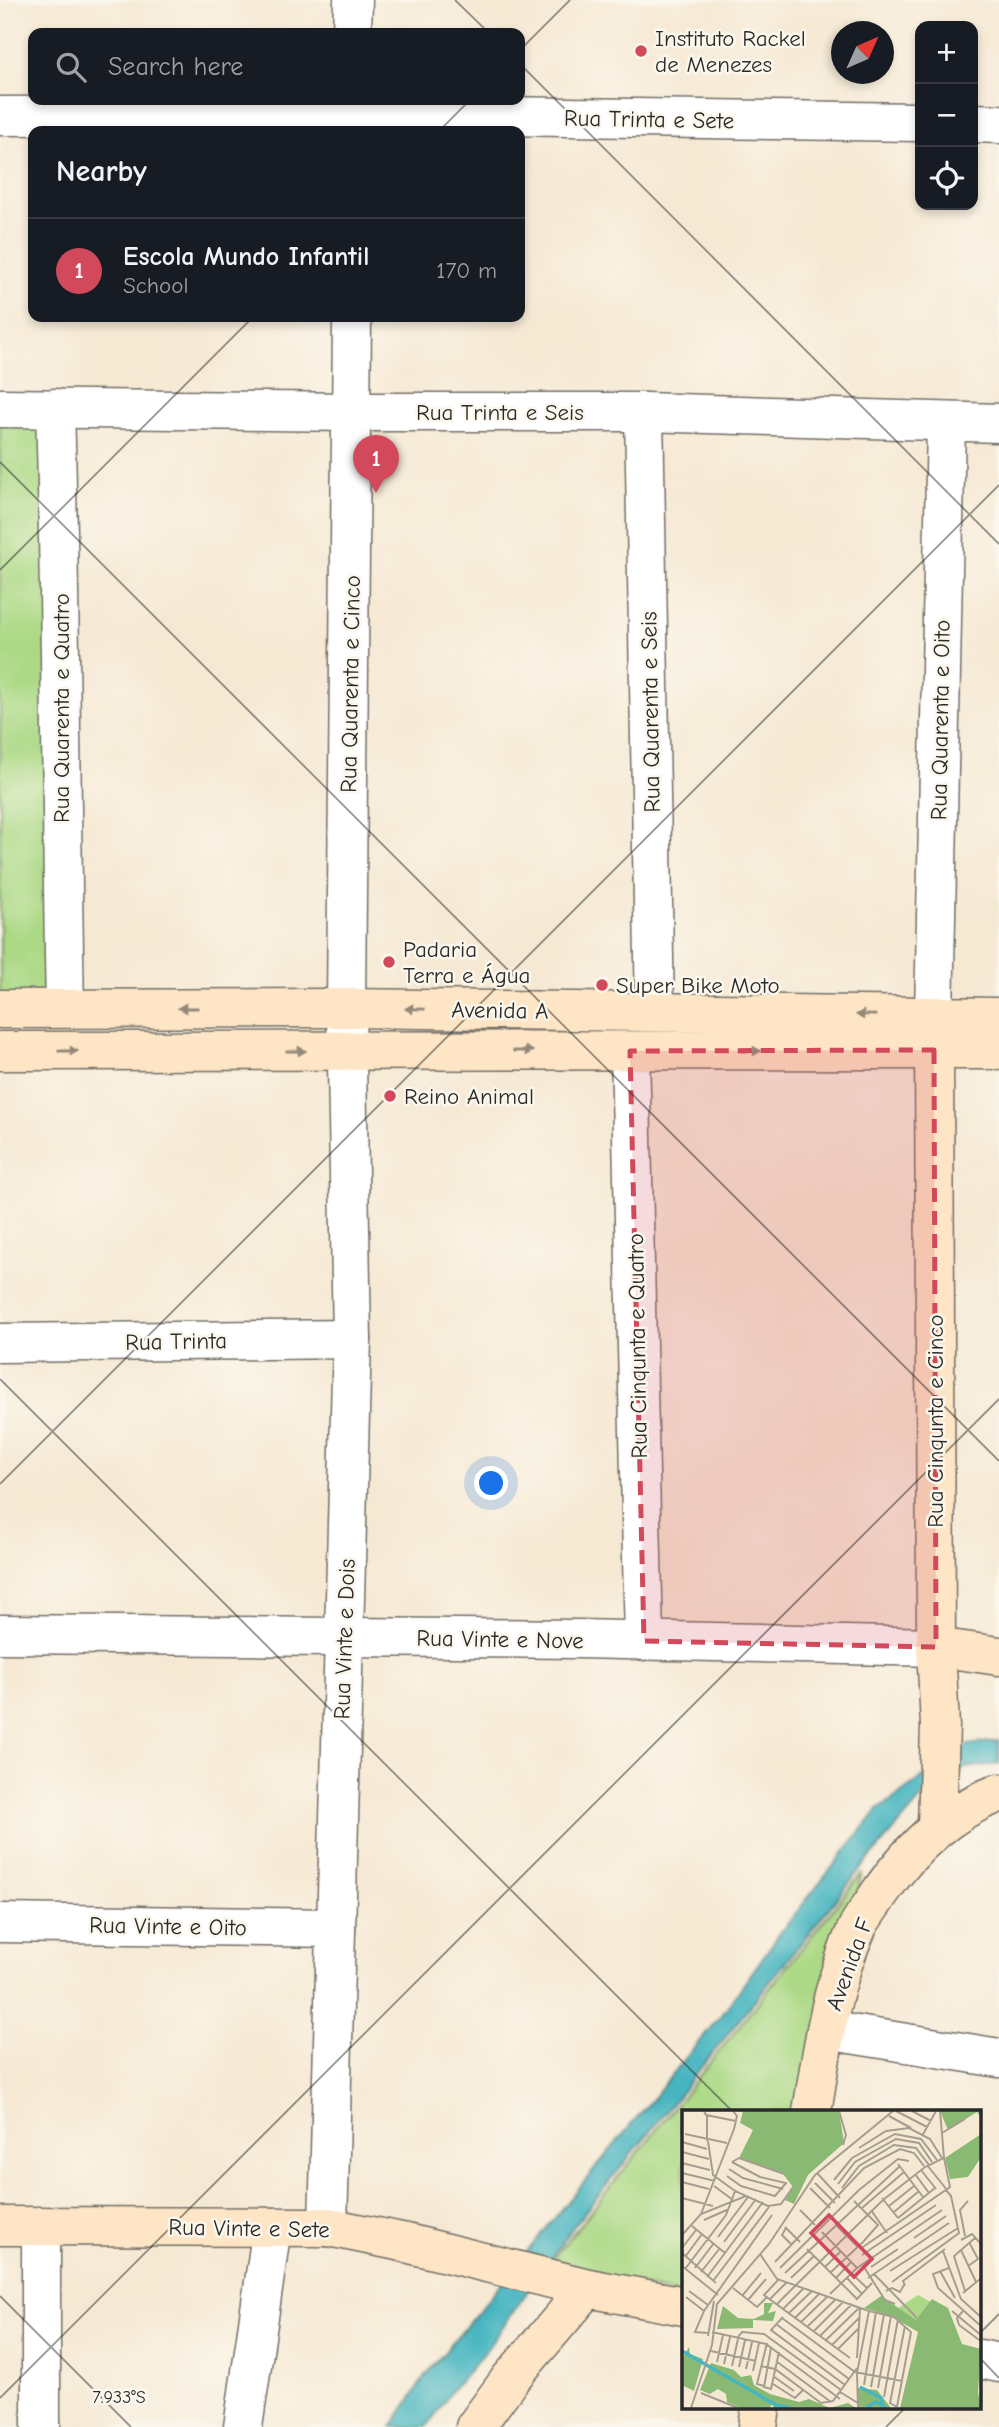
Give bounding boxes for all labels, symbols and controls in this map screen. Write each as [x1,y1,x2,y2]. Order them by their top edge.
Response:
north arrow [831,21,894,84]
map controls [915,21,978,210]
button: + [915,21,978,84]
place label: Instituto Rackel de Menezes [655,25,806,78]
search box [28,28,525,105]
marker: Instituto Rackel de Menezes [633,43,649,59]
icon: search [52,48,90,86]
text: Search here [108,52,243,82]
button: − [915,84,978,147]
street label: Rua Trinta e Sete [564,105,734,134]
button: locate [915,147,978,210]
text: Nearby [56,154,147,189]
text: Escola Mundo Infantil [123,242,369,272]
text: 1 [74,257,84,284]
text: 170 m [436,257,497,284]
text: School [123,272,188,299]
street label: Rua Trinta e Seis [416,399,584,426]
pin: 1 [353,435,399,493]
street label: Rua Quarenta e Cinco [335,575,366,793]
street label: Rua Quarenta e Quatro [48,593,75,823]
street label: Rua Quarenta e Seis [635,611,666,813]
street label: Rua Quarenta e Oito [925,619,956,821]
place label: Padaria Terra e Água [403,936,530,989]
marker: Padaria Terra e Água [381,954,397,970]
place label: Super Bike Moto [616,972,780,999]
marker: Super Bike Moto [594,977,610,993]
street label: Avenida A [451,996,549,1025]
one-way arrow [176,1002,198,1014]
one-way arrow [404,1003,426,1015]
one-way arrow [855,1009,877,1021]
one-way arrow [57,1045,79,1057]
one-way arrow [285,1045,307,1057]
one-way arrow [512,1045,534,1057]
one-way arrow [740,1045,762,1057]
place label: Reino Animal [404,1083,534,1110]
marker: Reino Animal [382,1088,398,1104]
street label: Rua Cinqunta e Quatro [622,1233,653,1459]
street label: Rua Cinqunta e Cinco [922,1314,949,1528]
street label: Rua Trinta [125,1327,227,1356]
your location [474,1466,508,1500]
street label: Rua Vinte e Dois [328,1558,361,1720]
street label: Rua Vinte e Nove [416,1625,584,1654]
street label: Rua Vinte e Oito [89,1912,247,1941]
street label: Avenida F [820,1913,879,2014]
inset map [682,2110,982,2410]
street label: Rua Vinte e Sete [168,2214,330,2243]
text: 7.933°S [92,2387,146,2408]

